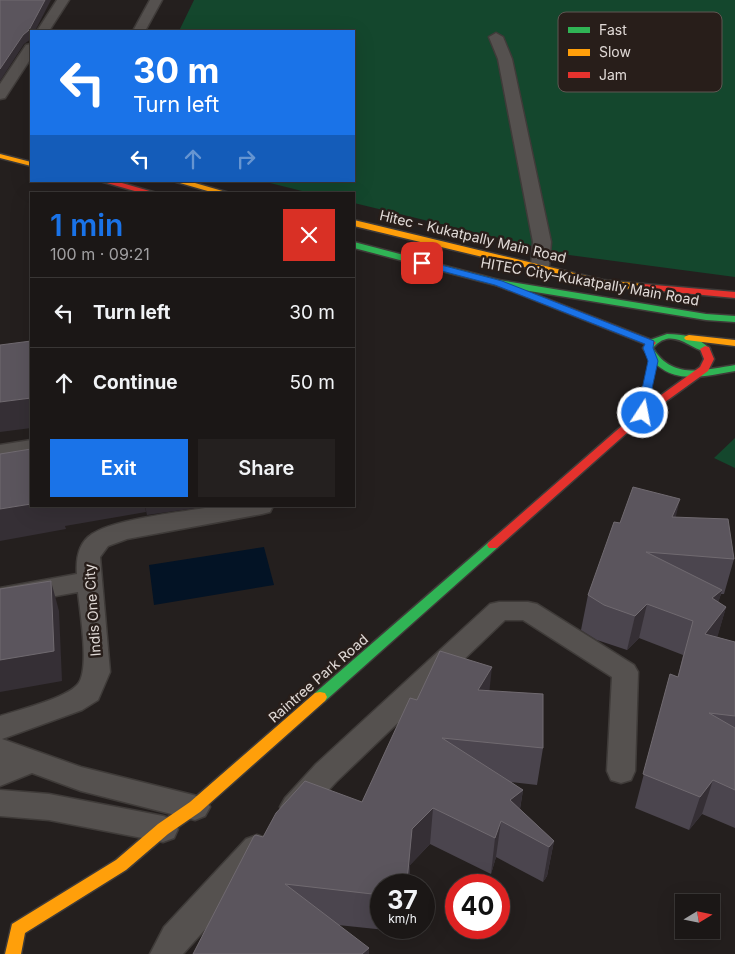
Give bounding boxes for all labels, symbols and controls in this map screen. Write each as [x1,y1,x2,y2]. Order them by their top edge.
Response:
legend [558,12,722,92]
text: Fast [599,21,627,38]
text: Slow [599,43,631,60]
text: 30 m [133,49,219,91]
icon: left [50,50,115,115]
text: Jam [599,66,627,83]
text: Turn left [133,91,219,117]
icon: left [126,145,154,173]
icon: ahead [179,145,207,173]
icon: right [232,145,260,173]
street label: Hitec - Kukatpally Main Road [378,206,568,266]
text: 1 min [50,207,123,243]
button: close [283,209,335,261]
pin [401,242,443,284]
text: 100 m · 09:21 [50,244,150,264]
icon: arrive [408,249,436,277]
street label: HITEC City–Kukatpally Main Road [479,253,701,309]
icon: left [50,299,78,327]
text: Turn left [93,301,171,324]
text: 30 m [289,301,335,324]
icon: ahead [50,369,78,397]
text: Continue [93,371,178,394]
text: 50 m [289,371,335,394]
position arrow [616,386,668,438]
button: Exit [50,439,188,497]
button: Share [198,439,335,497]
street label: Indis One City [80,563,104,657]
street label: Raintree Park Road [265,630,371,726]
speed limit sign: 40 [445,874,510,939]
text: 37 [387,885,418,915]
north arrow [675,894,720,939]
map controls [675,894,720,939]
text: km/h [388,911,417,926]

